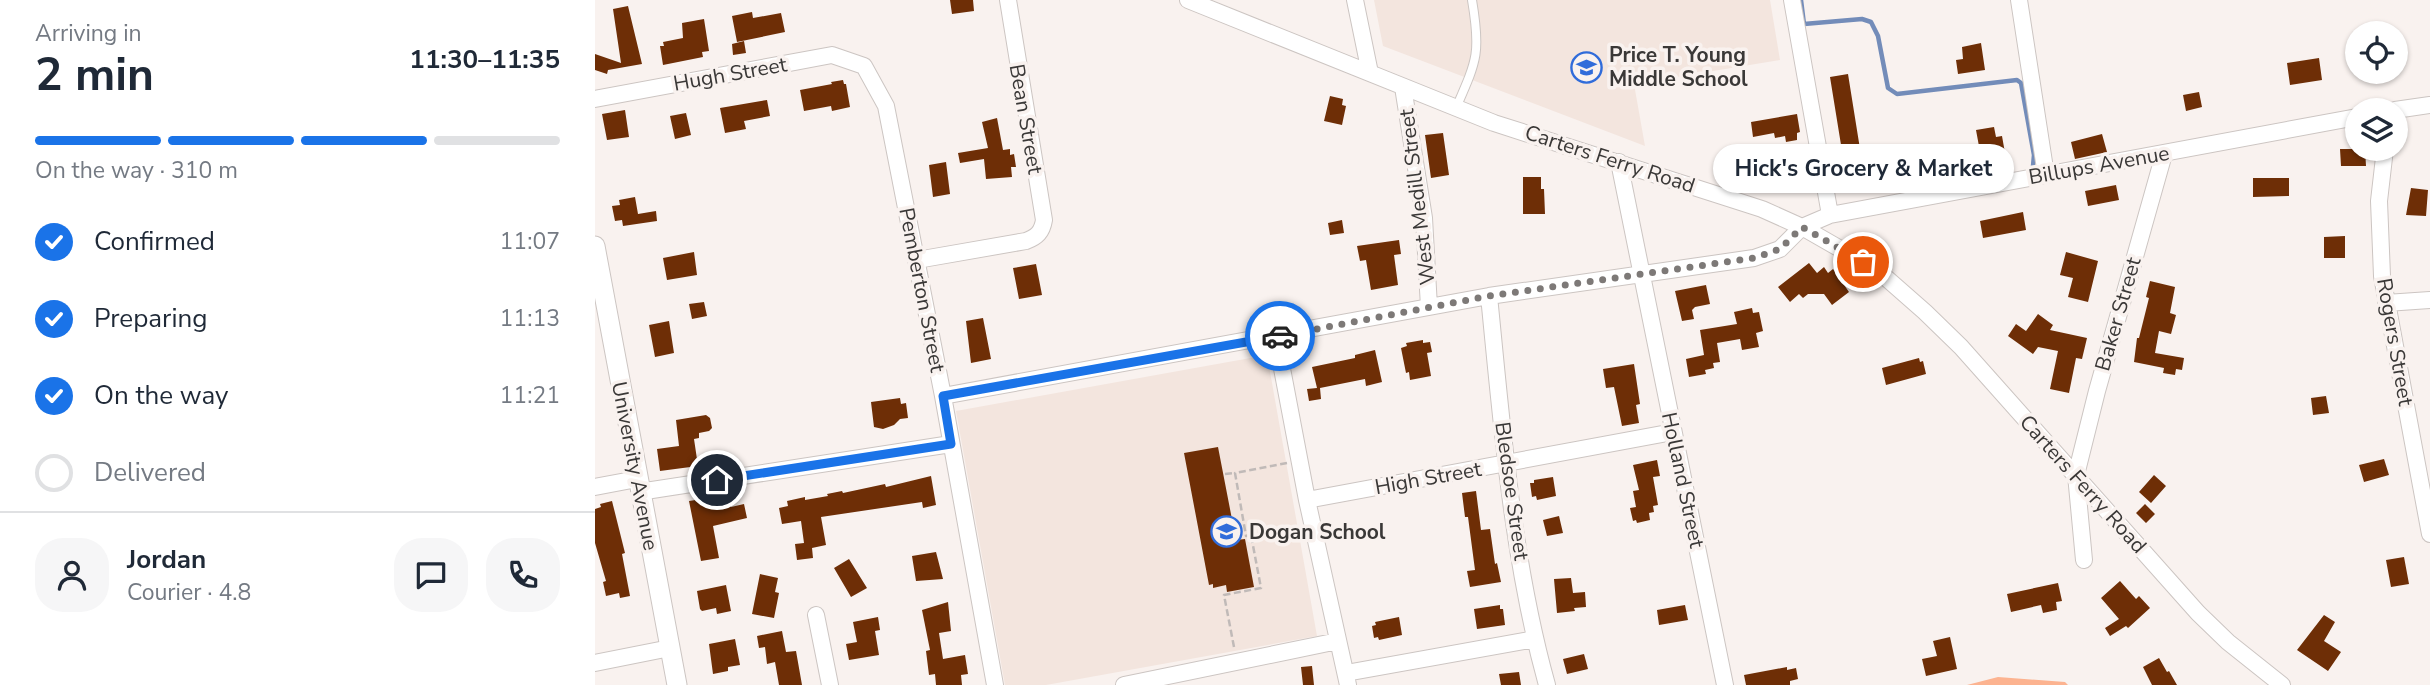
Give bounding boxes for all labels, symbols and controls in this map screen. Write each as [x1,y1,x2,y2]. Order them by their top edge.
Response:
text: Arriving in [35,18,142,49]
map controls [2345,21,2408,161]
button: locate [2345,21,2408,84]
place label: Price T. Young Middle School [1609,41,1748,93]
text: 11:30–11:35 [409,42,560,77]
text: 2 min [35,43,154,106]
street label: Hugh Street [671,50,790,98]
school or university icon: Price T. Young Middle School [1569,50,1603,84]
street label: Bean Street [1003,62,1050,177]
button: layers [2345,98,2408,161]
street label: West Medill Street [1392,107,1442,287]
street label: Carters Ferry Road [1521,118,1699,200]
street label: Billups Avenue [2026,139,2172,191]
callout: Hick's Grocery & Market [1713,143,2013,192]
text: Hick's Grocery & Market [1735,153,1992,184]
text: On the way · 310 m [35,155,238,186]
street label: Pemberton Street [892,205,952,375]
icon: check [35,223,73,261]
text: Confirmed [94,224,215,259]
text: 11:07 [500,226,560,257]
pin [1833,232,1893,292]
icon: bag [1844,243,1882,281]
street label: Baker Street [2088,253,2148,374]
street label: Rogers Street [2370,276,2420,409]
icon: check [35,300,73,338]
text: Preparing [94,301,207,336]
courier [1245,301,1315,371]
text: 11:13 [500,303,560,334]
icon: car [1261,317,1299,355]
icon: check [35,377,73,415]
text: On the way [94,378,228,413]
street label: University Avenue [605,379,665,553]
text: 11:21 [500,380,560,411]
street label: Carters Ferry Road [2013,409,2153,559]
street label: Holland Street [1655,410,1711,551]
street label: Bledsoe Street [1488,420,1536,563]
pin [687,450,747,510]
text: Delivered [94,455,206,490]
street label: High Street [1372,455,1484,501]
icon: home [698,461,736,499]
school or university icon: Dogan School [1209,515,1243,549]
place label: Dogan School [1249,518,1386,546]
button: person [35,538,109,612]
button: chat [394,538,468,612]
button: phone [486,538,560,612]
text: Jordan [127,542,206,577]
text: Courier · 4.8 [127,577,251,608]

